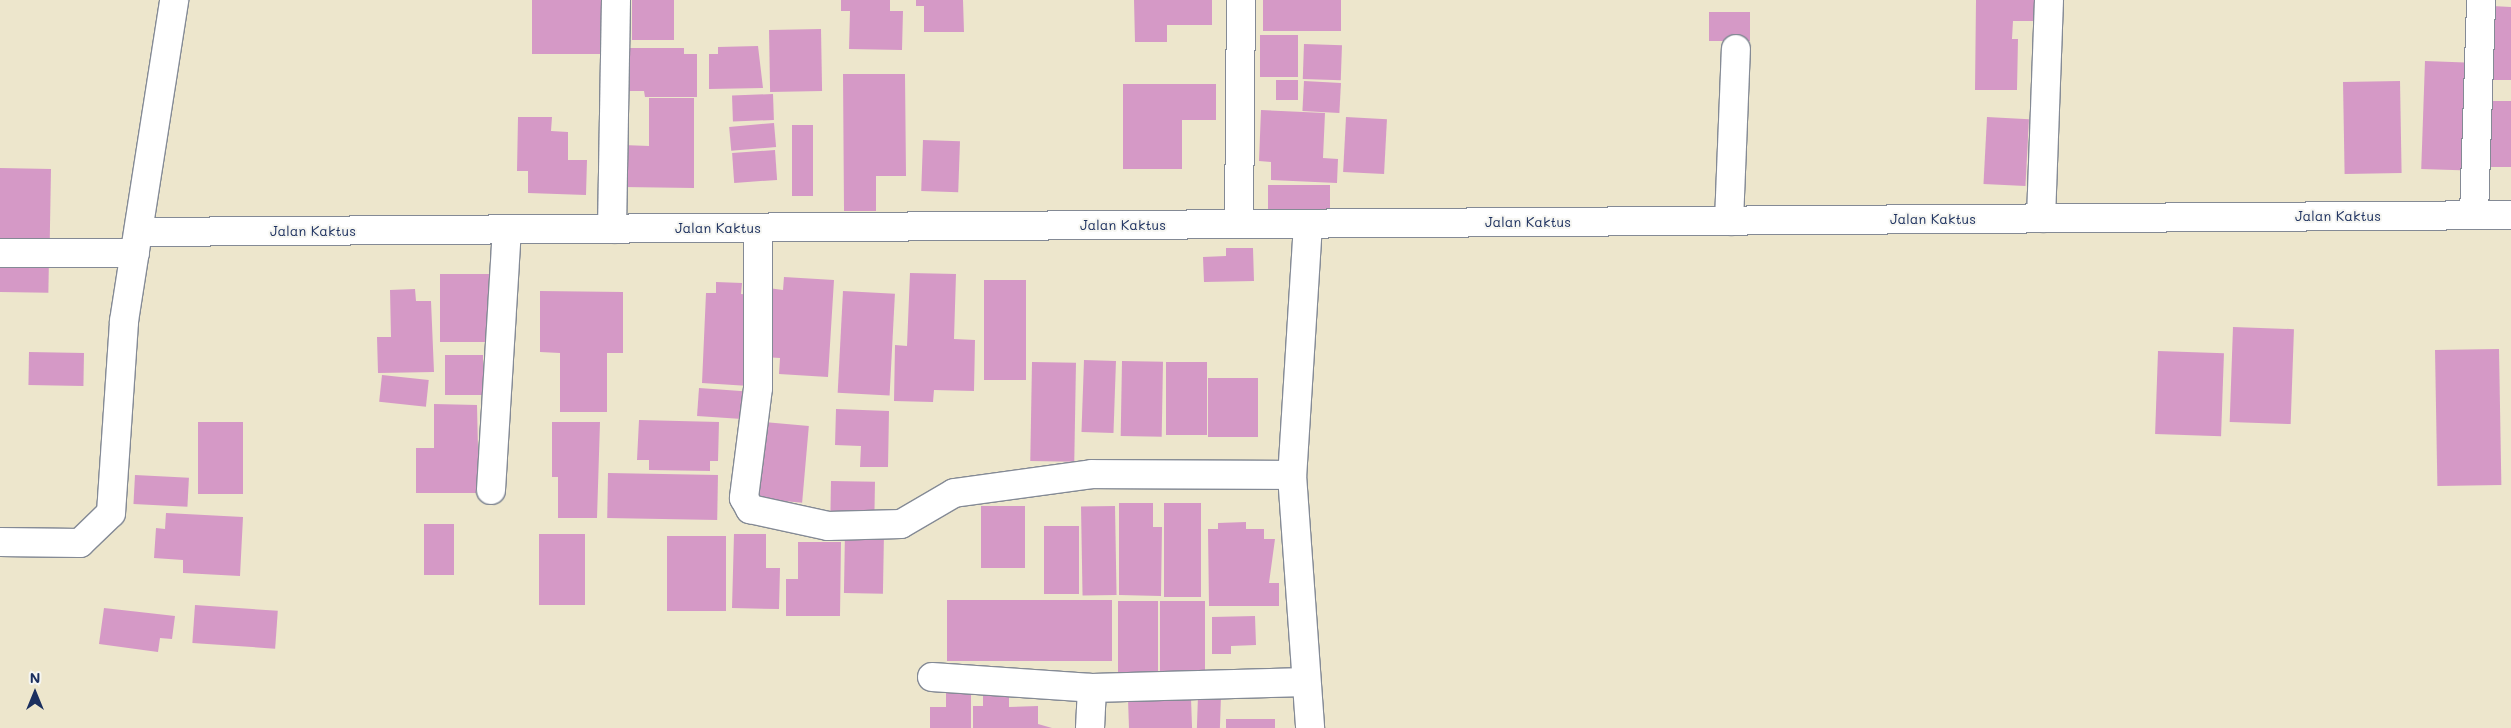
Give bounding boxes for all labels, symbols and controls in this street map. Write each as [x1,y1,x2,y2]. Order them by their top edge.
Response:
street label: Jalan Kaktus [2295,208,2381,224]
street label: Jalan Kaktus [1890,211,1976,227]
street label: Jalan Kaktus [1485,214,1571,230]
street label: Jalan Kaktus [1080,217,1166,233]
street label: Jalan Kaktus [675,220,761,236]
street label: Jalan Kaktus [270,223,356,239]
north arrow [10,668,60,718]
text: N [30,668,40,687]

